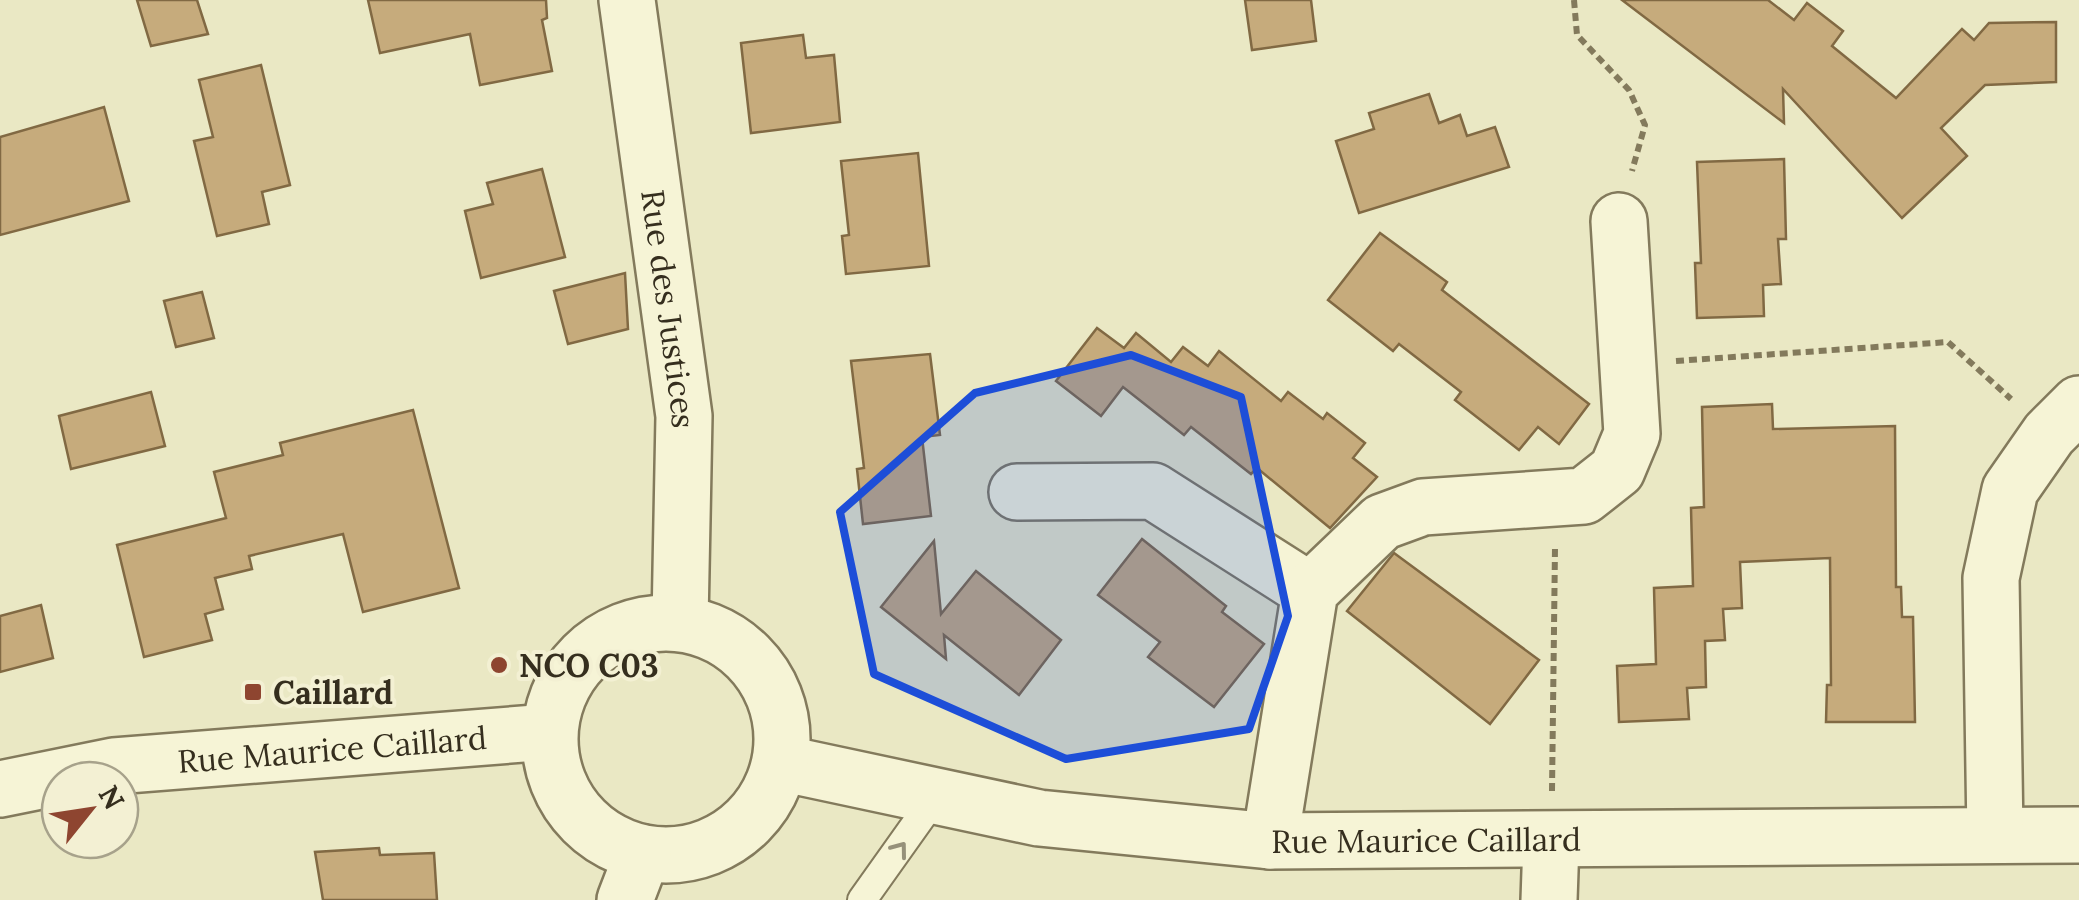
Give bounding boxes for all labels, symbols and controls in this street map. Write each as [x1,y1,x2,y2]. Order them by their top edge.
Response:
street label: Rue des Justices [633,187,705,429]
place label: NCO C03 [519,645,659,686]
marker: NCO C03 [488,654,510,676]
place label: Caillard [273,672,393,713]
marker: Caillard [242,681,264,703]
street label: Rue Maurice Caillard [176,716,488,781]
north arrow [40,760,140,860]
text: N [91,779,133,816]
street label: Rue Maurice Caillard [1271,818,1581,861]
one-way arrow [889,842,906,860]

